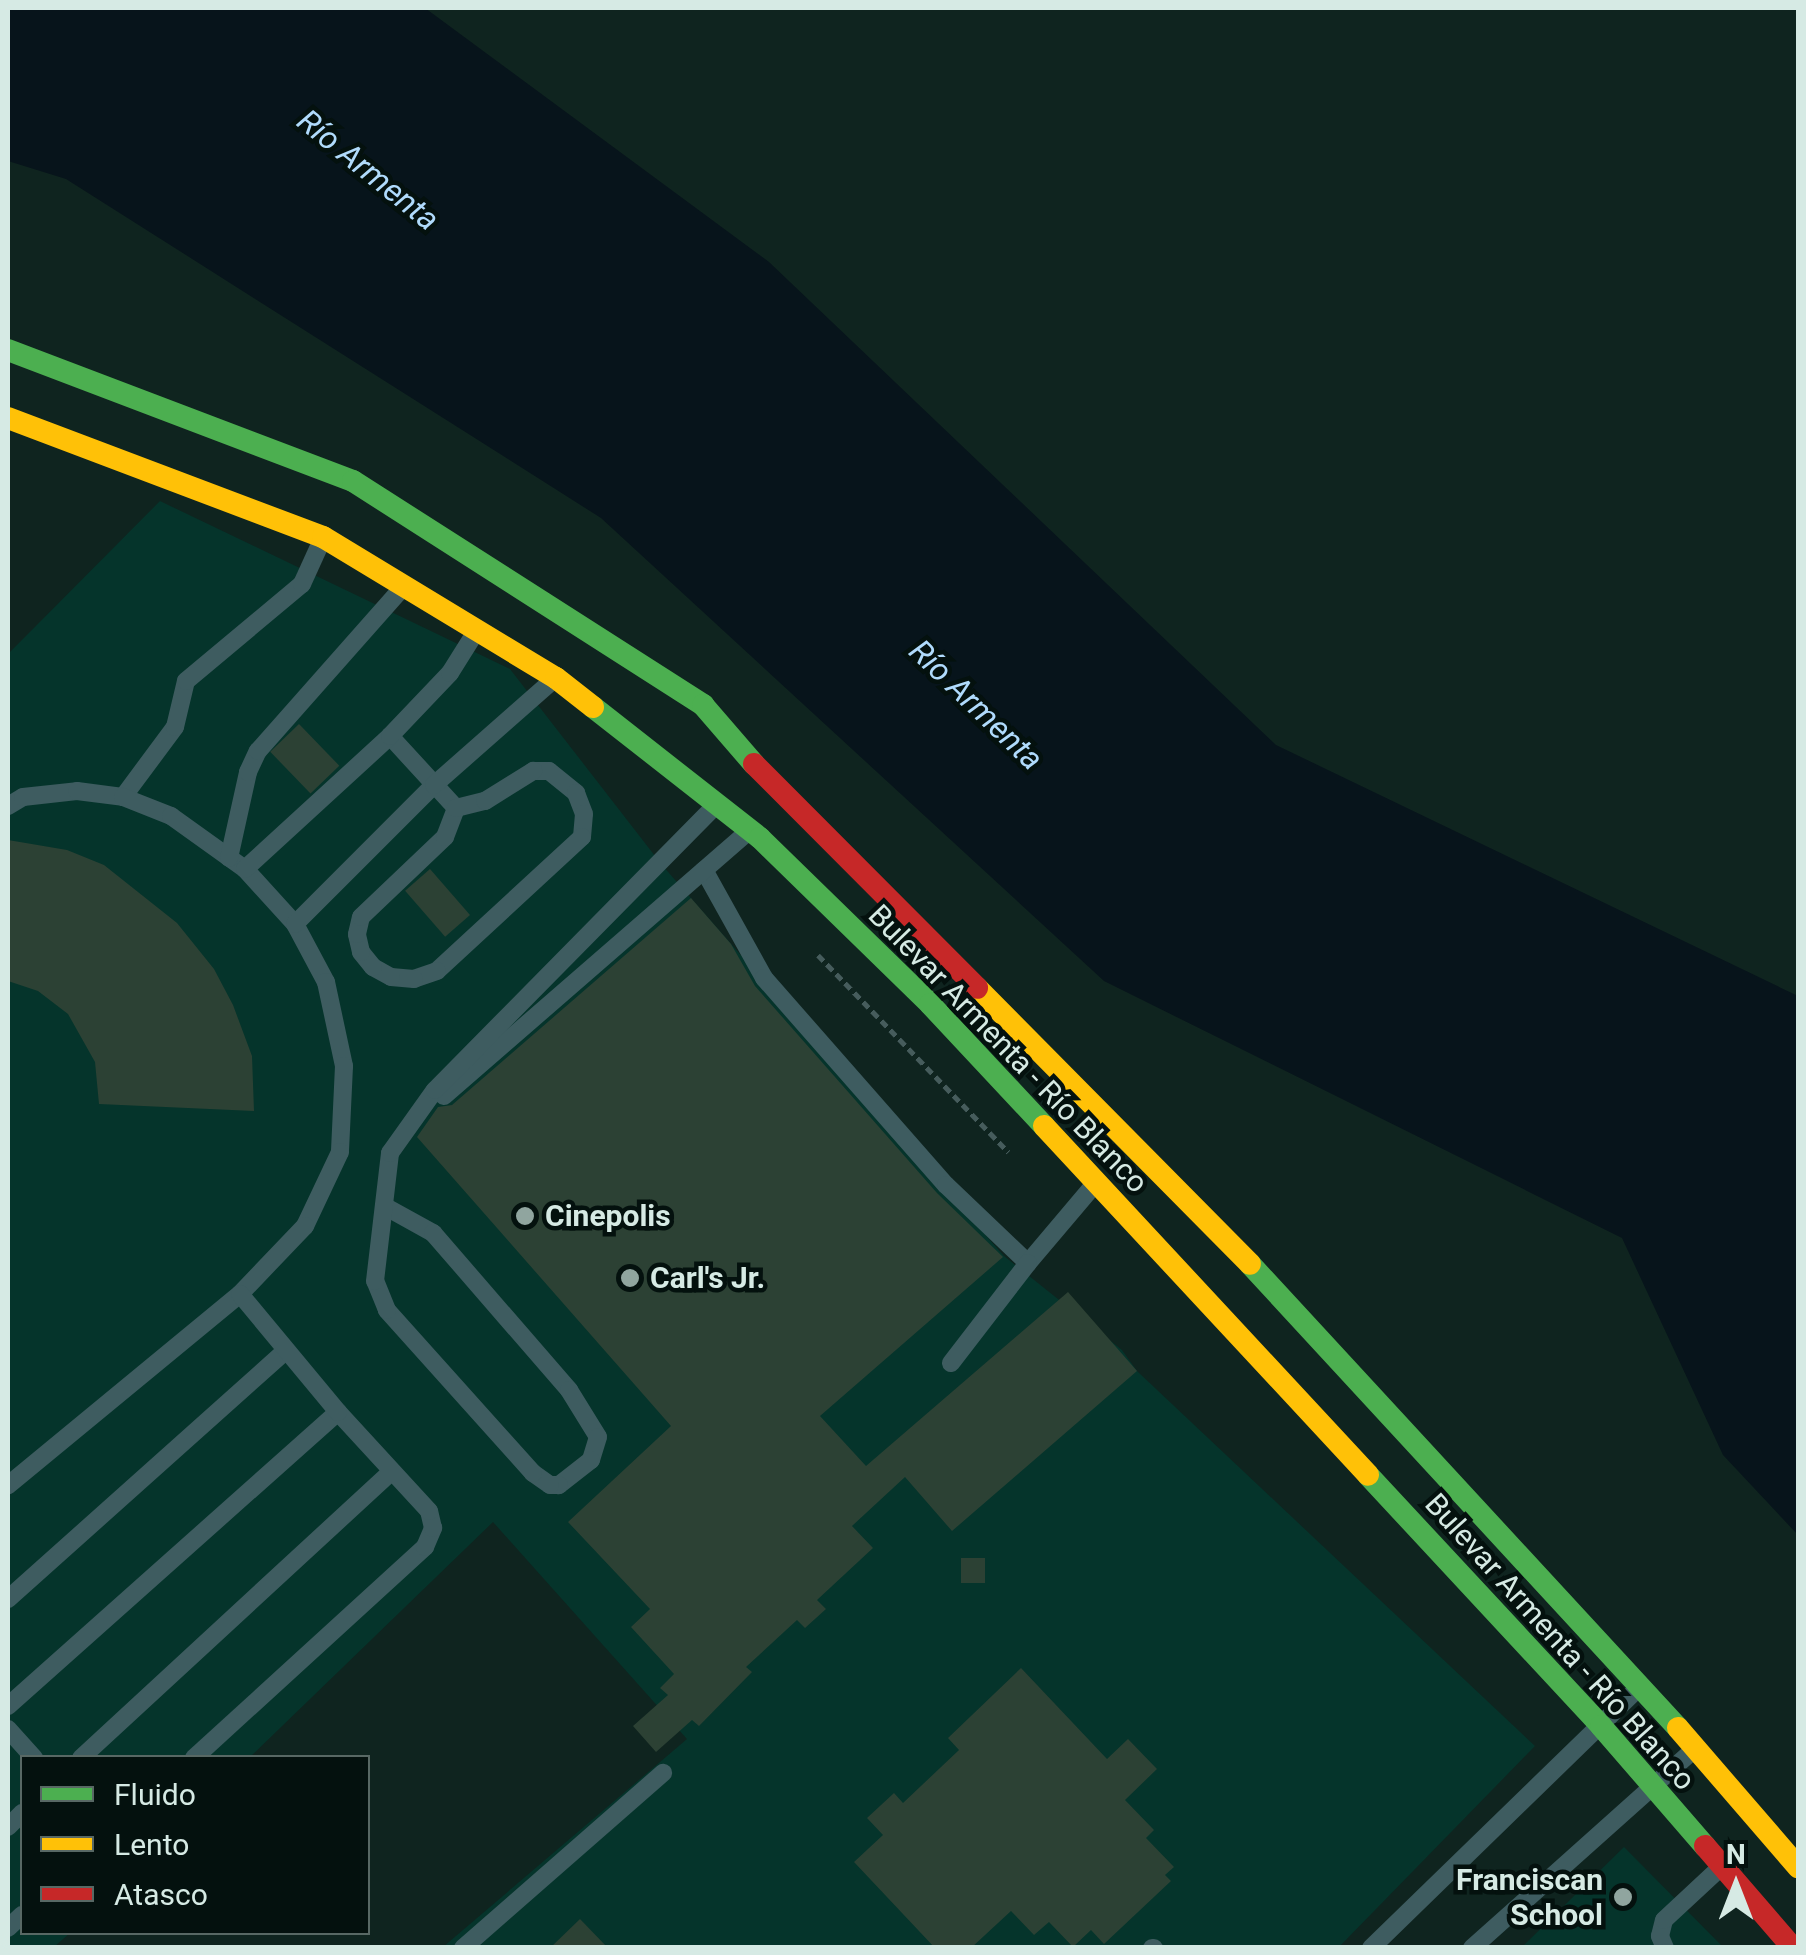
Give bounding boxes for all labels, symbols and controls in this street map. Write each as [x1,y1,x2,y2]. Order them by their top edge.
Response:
water label: Río Armenta [289,101,447,239]
water label: Río Armenta [901,632,1051,778]
street label: Bulevar Armenta - Río Blanco [861,897,1155,1201]
place label: Cinepolis [545,1198,671,1234]
marker: Cinepolis [514,1205,536,1227]
place label: Carl's Jr. [650,1260,765,1296]
marker: Carl's Jr. [619,1267,641,1289]
street label: Bulevar Armenta - Río Blanco [1417,1486,1703,1798]
legend [20,1755,370,1935]
text: Fluido [114,1777,196,1812]
text: Lento [114,1827,189,1862]
north arrow [1686,1835,1786,1935]
text: N [1726,1838,1746,1871]
place label: Franciscan School [1456,1862,1603,1932]
text: Atasco [114,1877,208,1912]
marker: Franciscan School [1612,1886,1634,1908]

